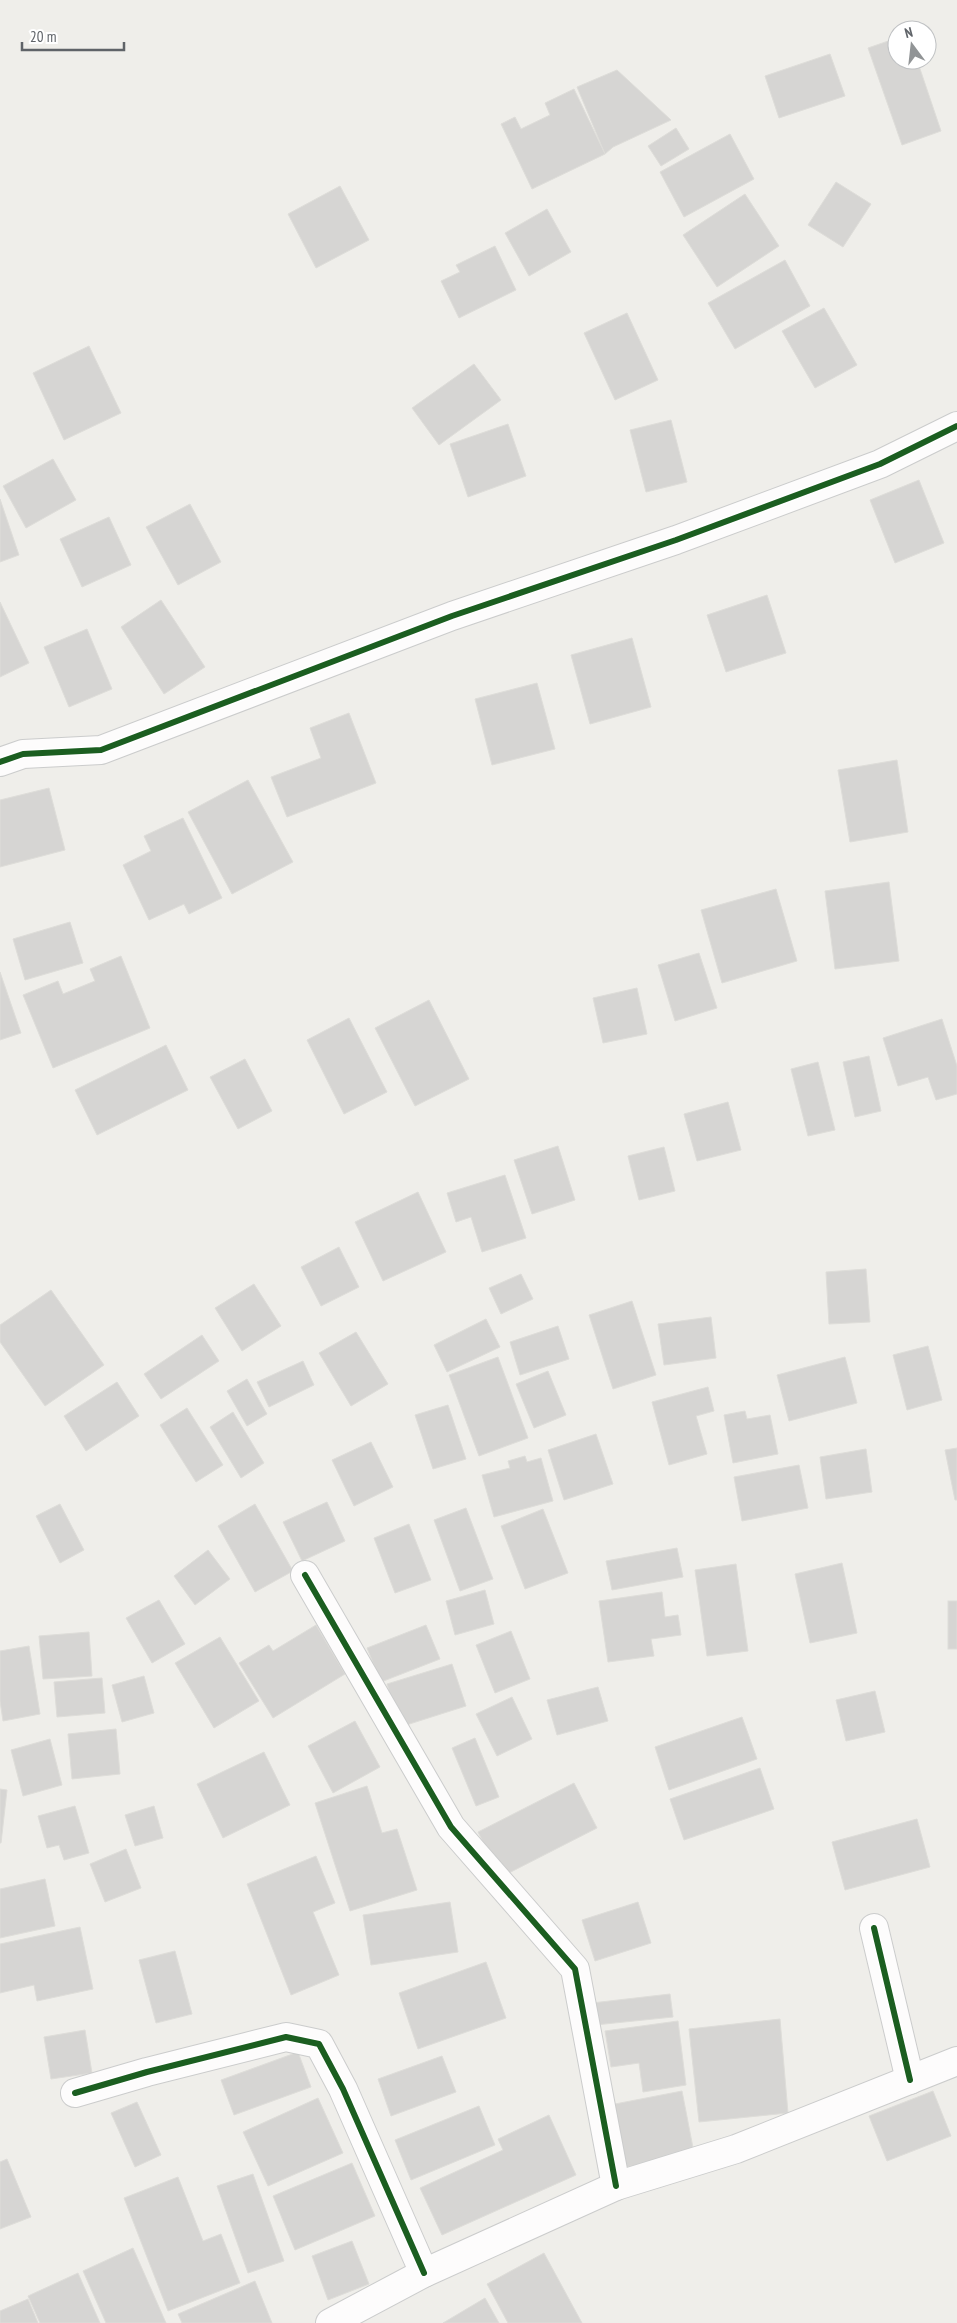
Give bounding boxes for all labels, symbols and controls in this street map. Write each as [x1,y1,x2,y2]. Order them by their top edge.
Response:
scale bar [22,20,125,52]
north arrow [887,20,937,70]
text: N [903,23,915,42]
text: 20 m [30,27,56,46]

